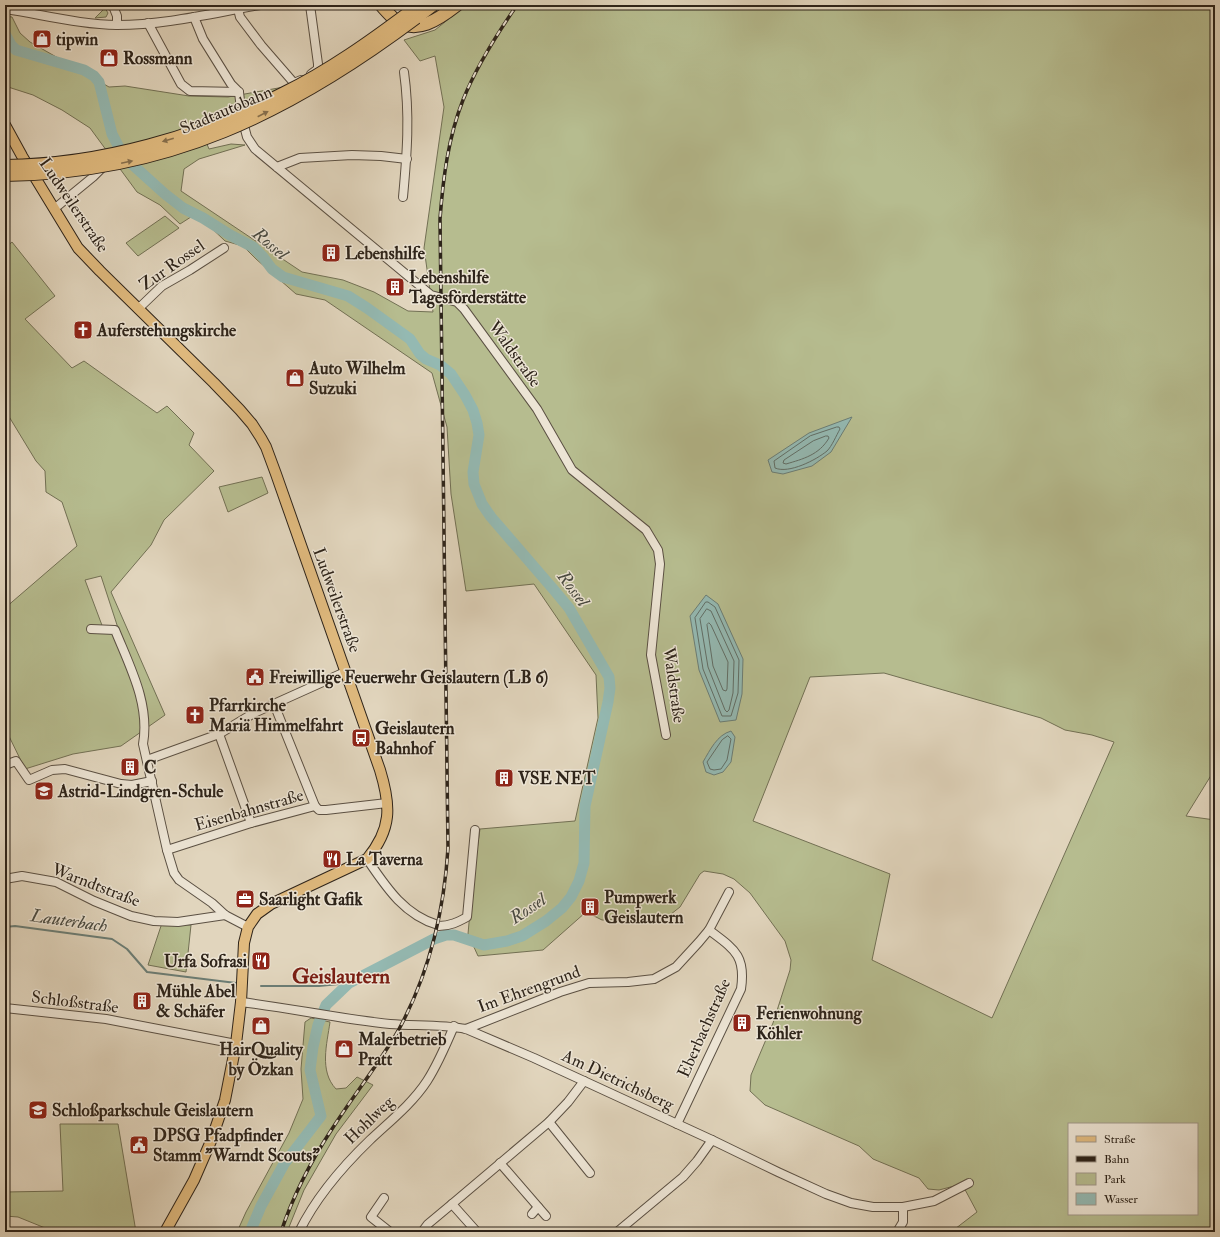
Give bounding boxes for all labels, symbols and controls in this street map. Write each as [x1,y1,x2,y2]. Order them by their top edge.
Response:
shop icon: tipwin [31,28,53,50]
place label: tipwin [56,29,98,51]
shop icon: Rossmann [98,47,120,69]
place label: Rossmann [123,48,193,69]
street label: Stadtautobahn [177,81,275,139]
one-way arrow [257,111,268,118]
one-way arrow [162,137,174,143]
street label: Ludweilerstraße [35,153,113,257]
one-way arrow [121,158,133,164]
water label: Rossel [247,222,294,267]
street label: Zur Rossel [135,235,209,295]
building icon: Lebenshilfe [320,242,342,264]
place label: Lebenshilfe [345,243,426,264]
place label: Lebenshilfe Tagesförderstätte [408,267,527,309]
building icon: Lebenshilfe Tagesförderstätte [384,276,406,298]
street label: Waldstraße [483,316,546,391]
church icon: Auferstehungskirche [72,319,94,341]
place label: Auferstehungskirche [96,320,237,342]
place label: Auto Wilhelm Suzuki [308,358,406,399]
shop icon: Auto Wilhelm Suzuki [284,367,306,389]
street label: Ludweilerstraße [308,545,366,655]
water label: Rossel [551,566,595,613]
street label: Waldstraße [658,645,690,724]
public building icon: Freiwillige Feuerwehr Geislautern (LB 6) [244,666,266,688]
place label: Freiwillige Feuerwehr Geislautern (LB 6) [269,667,548,689]
place label: Pfarrkirche Mariä Himmelfahrt [208,695,344,736]
church icon: Pfarrkirche Mariä Himmelfahrt [184,704,206,726]
place label: Geislautern Bahnhof [375,718,455,759]
bus stop icon: Geislautern Bahnhof [350,727,372,749]
building icon: C [119,756,141,778]
place label: C [144,757,156,778]
building icon: VSE NET [493,767,515,789]
place label: VSE NET [517,768,596,789]
school or university icon: Astrid-Lindgren-Schule [33,780,55,802]
place label: Astrid-Lindgren-Schule [57,781,224,803]
street label: Eisenbahnstraße [192,784,306,836]
restaurant icon: La Taverna [321,848,343,870]
place label: La Taverna [346,849,424,870]
street label: Warndtstraße [48,858,143,911]
place label: Pumpwerk Geislautern [604,887,684,928]
office icon: Saarlight Gafik [234,888,256,910]
water label: Rossel [504,888,552,930]
place label: Saarlight Gafik [259,889,363,911]
building icon: Pumpwerk Geislautern [579,896,601,918]
water label: Lauterbach [28,904,109,938]
restaurant icon: Urfa Sofrasi [250,950,272,972]
place label: Urfa Sofrasi [164,951,247,972]
street label: Im Ehrengrund [475,961,584,1017]
district label: Geislautern [292,963,390,990]
street label: Eberbachstraße [673,975,735,1081]
place label: Mühle Abel & Schäfer [155,981,236,1022]
street label: Schloßstraße [30,986,120,1018]
building icon: Mühle Abel & Schäfer [131,990,153,1012]
place label: Ferienwohnung Köhler [756,1003,862,1044]
building icon: Ferienwohnung Köhler [731,1012,753,1034]
shop icon: HairQuality by Özkan [250,1015,272,1037]
place label: Malerbetrieb Pratt [357,1029,447,1070]
shop icon: Malerbetrieb Pratt [333,1038,355,1060]
place label: HairQuality by Özkan [219,1039,303,1081]
street label: Am Dietrichsberg [558,1045,678,1115]
street label: Hohlweg [340,1091,399,1149]
school or university icon: Schloßparkschule Geislautern [27,1099,49,1121]
place label: Schloßparkschule Geislautern [52,1100,254,1122]
legend [1068,1123,1198,1215]
place label: DPSG Pfadpfinder Stamm "Warndt Scouts" [153,1125,320,1166]
text: Straße [1104,1132,1135,1147]
public building icon: DPSG Pfadpfinder Stamm "Warndt Scouts" [128,1134,150,1156]
text: Bahn [1104,1152,1129,1167]
text: Park [1104,1172,1126,1187]
text: Wasser [1103,1192,1138,1207]

